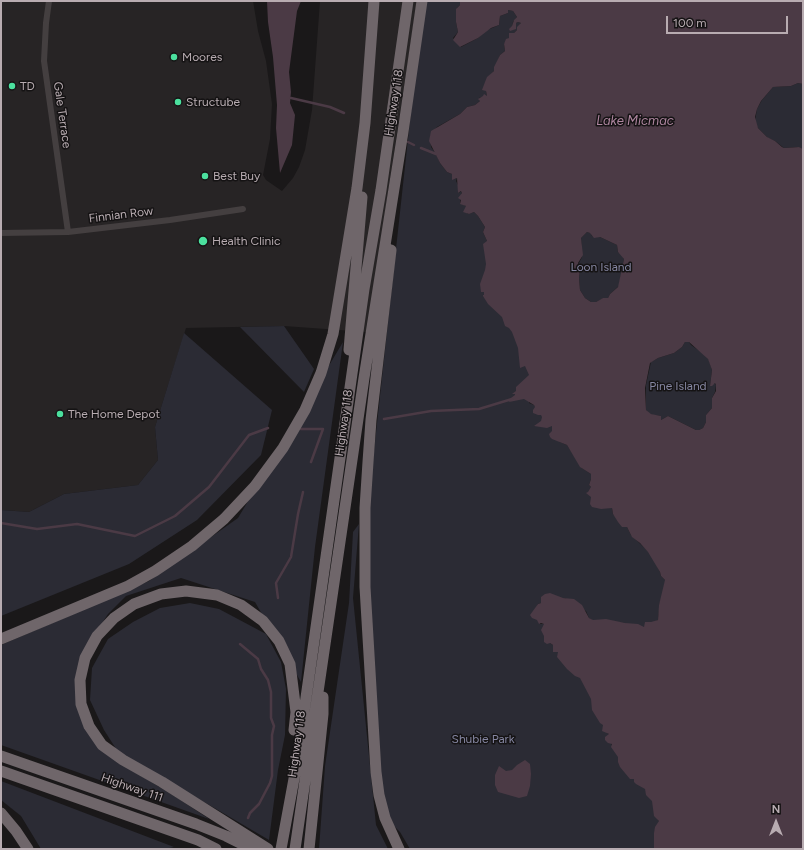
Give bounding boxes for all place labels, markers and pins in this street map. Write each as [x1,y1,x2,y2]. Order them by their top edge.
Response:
place label: Moores [182,50,222,64]
marker: Moores [169,52,179,62]
place label: TD [20,79,35,93]
marker: TD [7,81,17,91]
place label: Structube [186,95,240,109]
marker: Structube [173,97,183,107]
place label: Best Buy [213,169,260,183]
marker: Best Buy [200,171,210,181]
place label: Health Clinic [212,234,281,248]
marker: Health Clinic [197,235,209,247]
place label: The Home Depot [68,407,160,421]
marker: The Home Depot [55,409,65,419]

